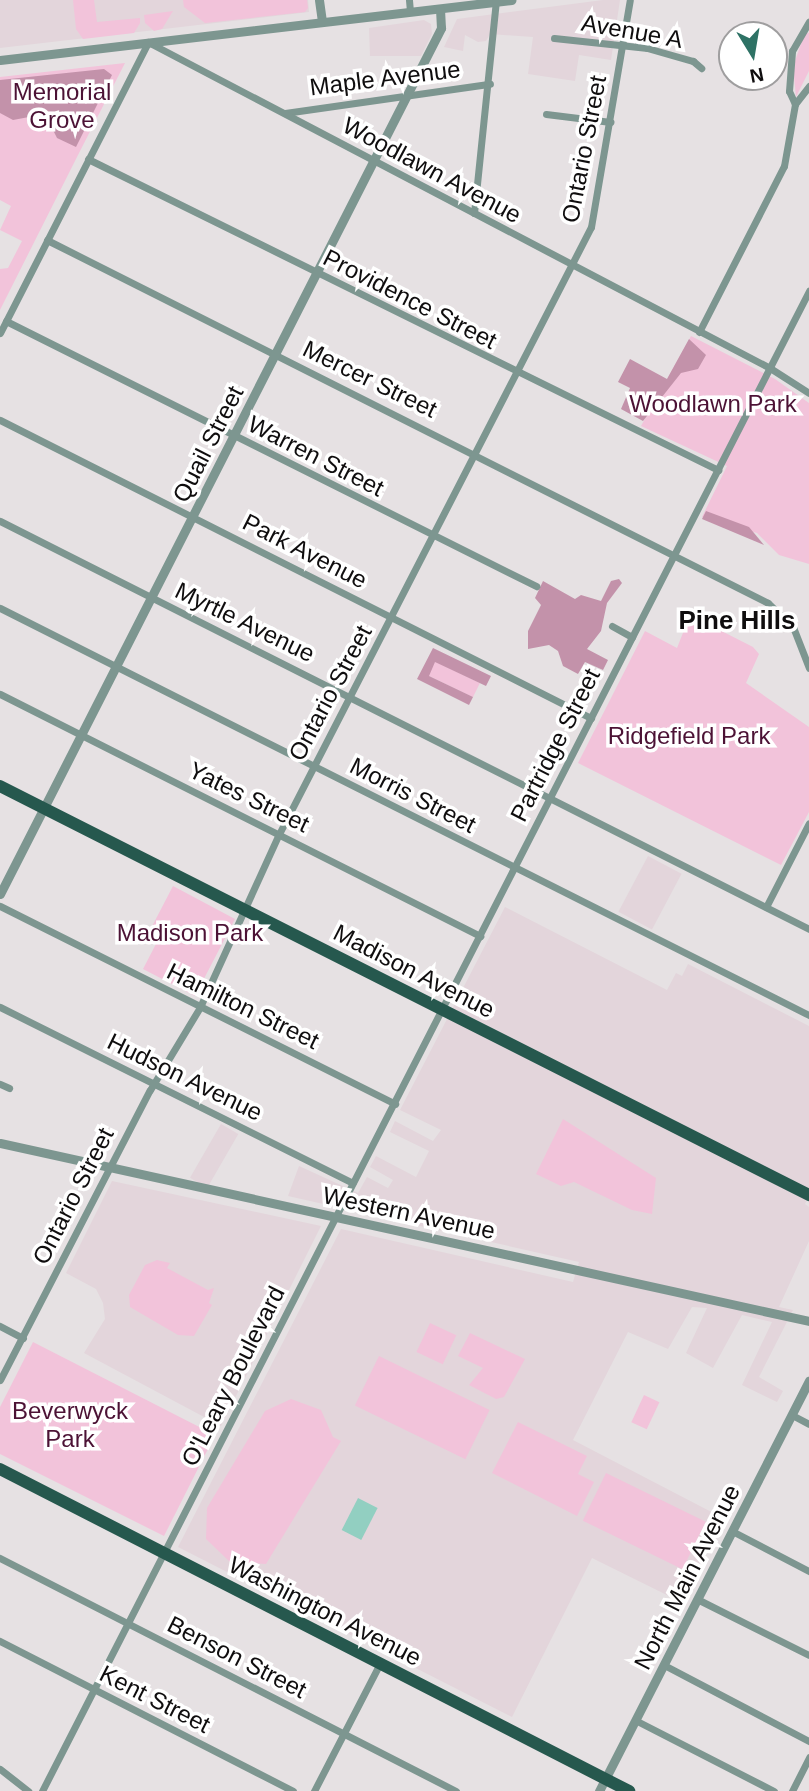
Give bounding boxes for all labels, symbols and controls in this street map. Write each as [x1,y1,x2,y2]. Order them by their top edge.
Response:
street label: Avenue A [578,8,686,54]
north arrow [718,21,788,91]
street label: Maple Avenue [307,54,463,102]
text: N [748,64,765,87]
street label: Ontario Street [556,73,612,225]
park label: Memorial Grove [13,78,111,134]
street label: Woodlawn Avenue [337,111,527,229]
street label: Providence Street [318,243,502,355]
street label: Mercer Street [298,334,442,424]
street label: Quail Street [166,381,250,507]
park label: Woodlawn Park [629,390,797,418]
street label: Warren Street [243,409,389,503]
street label: Park Avenue [237,507,373,595]
street label: Myrtle Avenue [170,576,320,668]
district label: Pine Hills [678,605,796,637]
street label: Ontario Street [282,620,378,766]
street label: Partridge Street [504,664,606,826]
park label: Ridgefield Park [608,722,770,750]
street label: Morris Street [345,751,481,839]
street label: Yates Street [184,755,314,839]
street label: Madison Avenue [328,918,500,1024]
park label: Madison Park [117,919,263,947]
street label: Hamilton Street [162,957,324,1055]
street label: Hudson Avenue [102,1027,268,1127]
street label: Ontario Street [26,1123,120,1269]
street label: Western Avenue [320,1181,498,1245]
street label: O'Leary Boulevard [175,1281,291,1471]
park label: Beverwyck Park [12,1397,128,1453]
street label: North Main Avenue [628,1479,746,1675]
street label: Washington Avenue [223,1550,427,1672]
street label: Benson Street [163,1610,311,1704]
street label: Kent Street [95,1659,215,1739]

